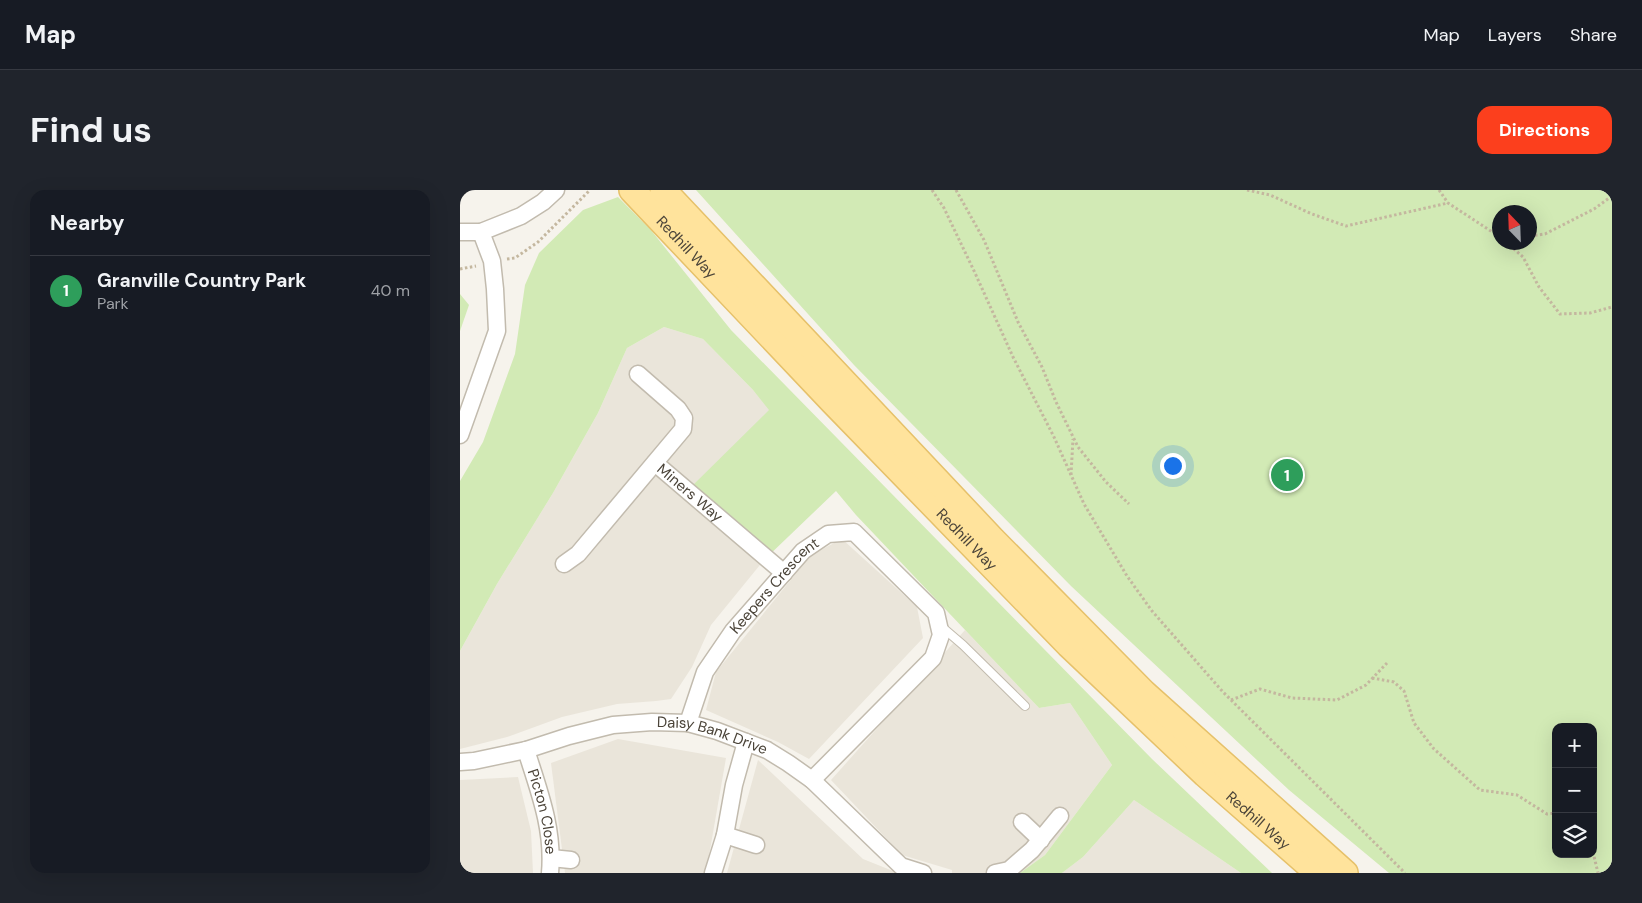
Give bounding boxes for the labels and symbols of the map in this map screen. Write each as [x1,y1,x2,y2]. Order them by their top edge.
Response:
north arrow [1492,205,1537,250]
street label: Redhill Way [652,212,721,284]
your location [1160,453,1186,479]
pin: 1 [1271,456,1303,494]
street label: Miners Way [653,459,728,527]
street label: Redhill Way [932,504,1002,576]
street label: Keepers Crescent [725,533,823,638]
street label: Daisy Bank Drive [657,712,770,759]
street label: Picton Close [523,766,561,855]
street label: Redhill Way [1222,787,1295,855]

